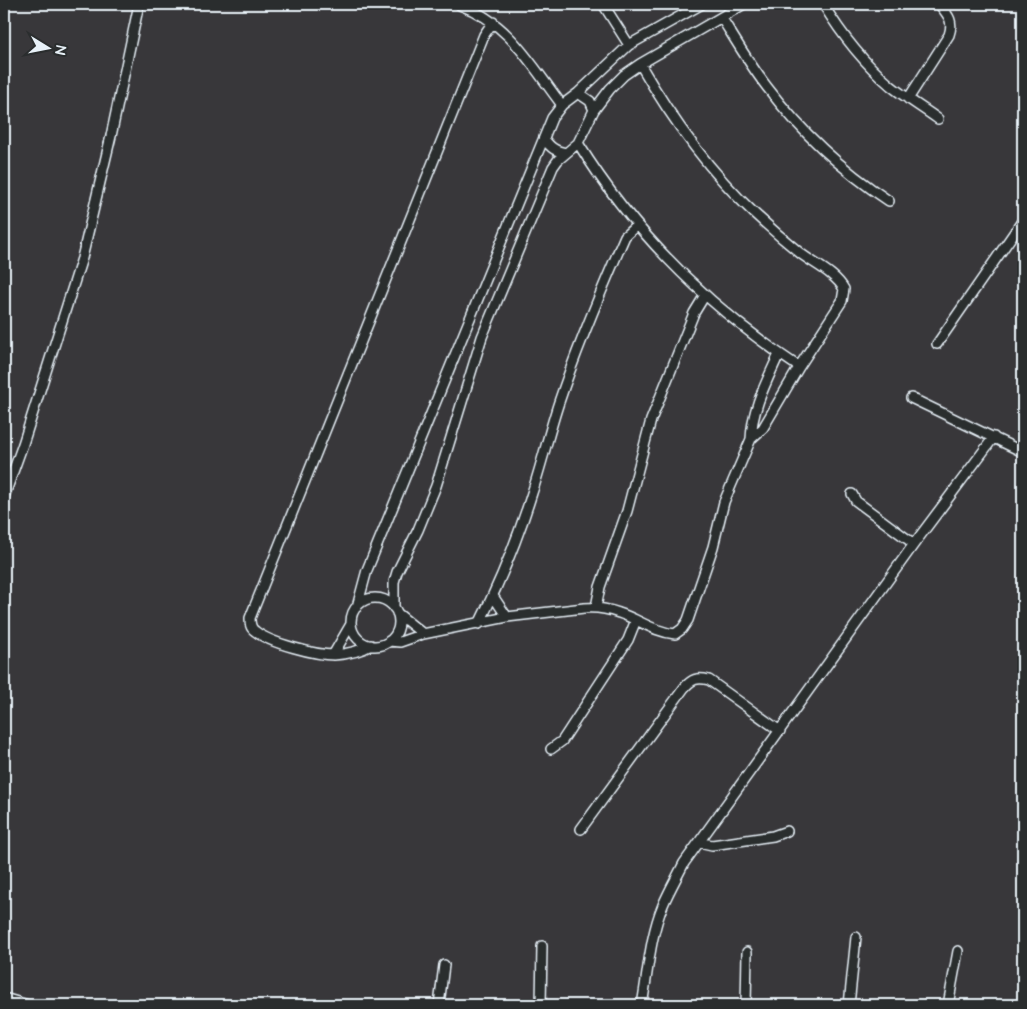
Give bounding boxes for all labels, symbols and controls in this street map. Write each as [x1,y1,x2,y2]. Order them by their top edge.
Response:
north arrow [22,22,72,72]
text: N [49,44,70,56]

